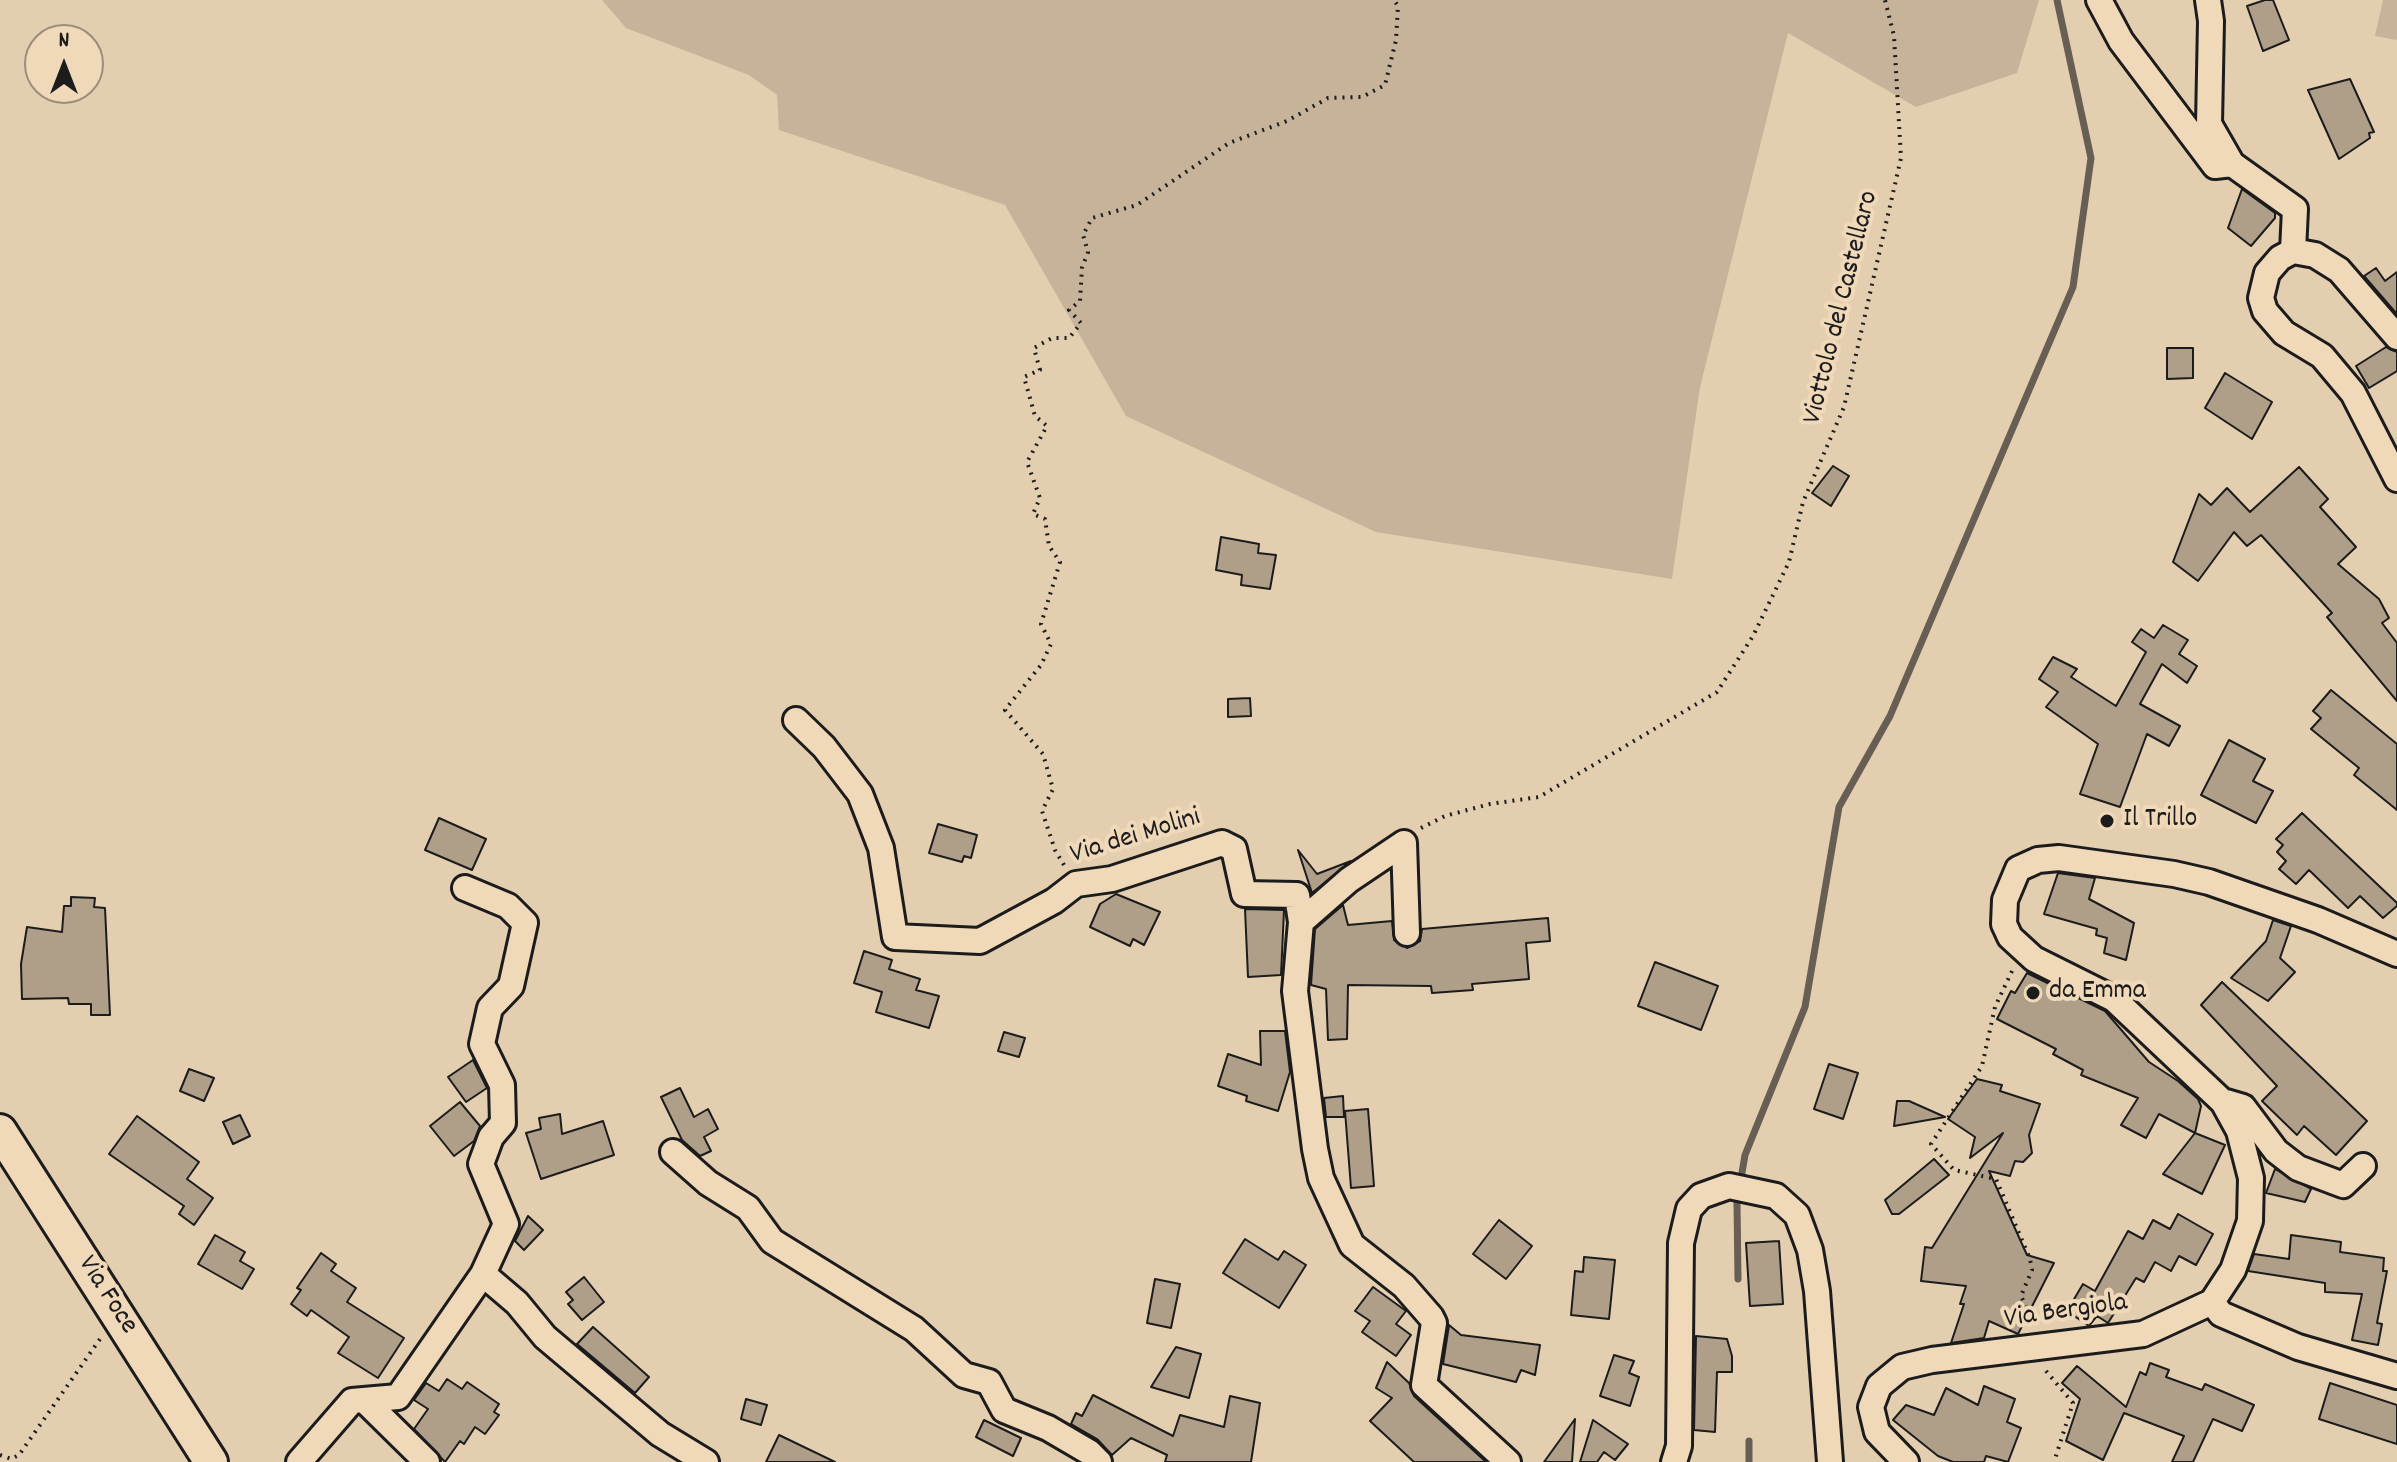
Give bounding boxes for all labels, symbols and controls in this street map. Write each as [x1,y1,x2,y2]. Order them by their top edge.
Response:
north arrow [24,24,104,104]
text: N [59,26,69,57]
street label: Viottolo del Castellaro [1798,188,1888,428]
street label: Via dei Molini [1067,802,1205,874]
place label: Il Trillo [2123,804,2197,838]
marker: Il Trillo [2098,812,2116,830]
place label: da Emma [2049,976,2146,1010]
marker: da Emma [2024,984,2042,1002]
street label: Via Foce [68,1251,144,1341]
street label: Via Bergiola [2002,1288,2130,1338]

